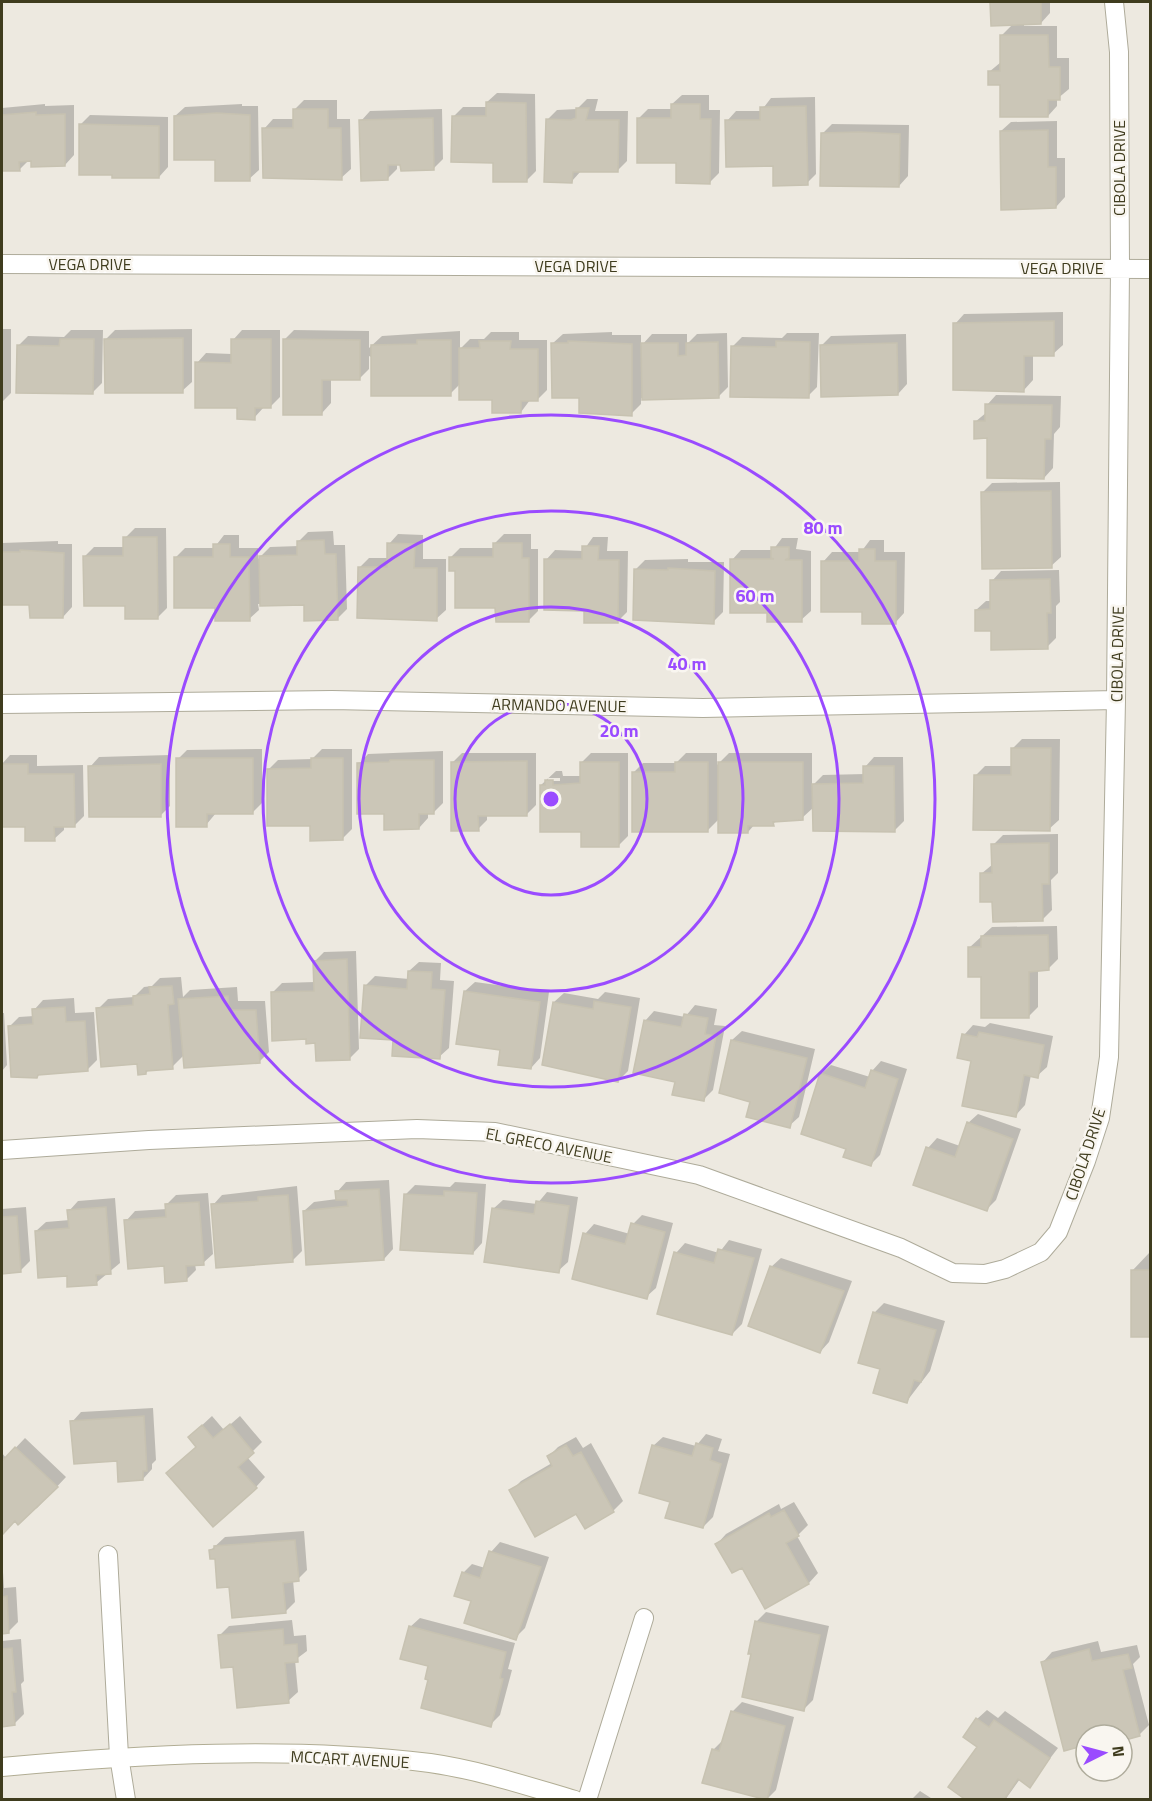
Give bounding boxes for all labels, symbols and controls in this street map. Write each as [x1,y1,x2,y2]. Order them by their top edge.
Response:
street label: CIBOLA DRIVE [1107,120,1131,216]
street label: VEGA DRIVE [48,252,132,276]
street label: VEGA DRIVE [534,254,618,278]
street label: VEGA DRIVE [1020,256,1104,280]
text: 80 m [803,514,843,541]
text: 60 m [735,582,775,609]
street label: CIBOLA DRIVE [1104,606,1130,702]
text: 40 m [667,650,707,677]
street label: ARMANDO AVENUE [491,692,627,718]
text: 20 m [599,717,639,744]
centre of rings [541,789,561,809]
street label: CIBOLA DRIVE [1059,1104,1111,1203]
street label: EL GRECO AVENUE [484,1121,614,1169]
north arrow [1074,1723,1134,1783]
street label: MCCART AVENUE [290,1744,410,1774]
text: N [1106,1745,1131,1758]

